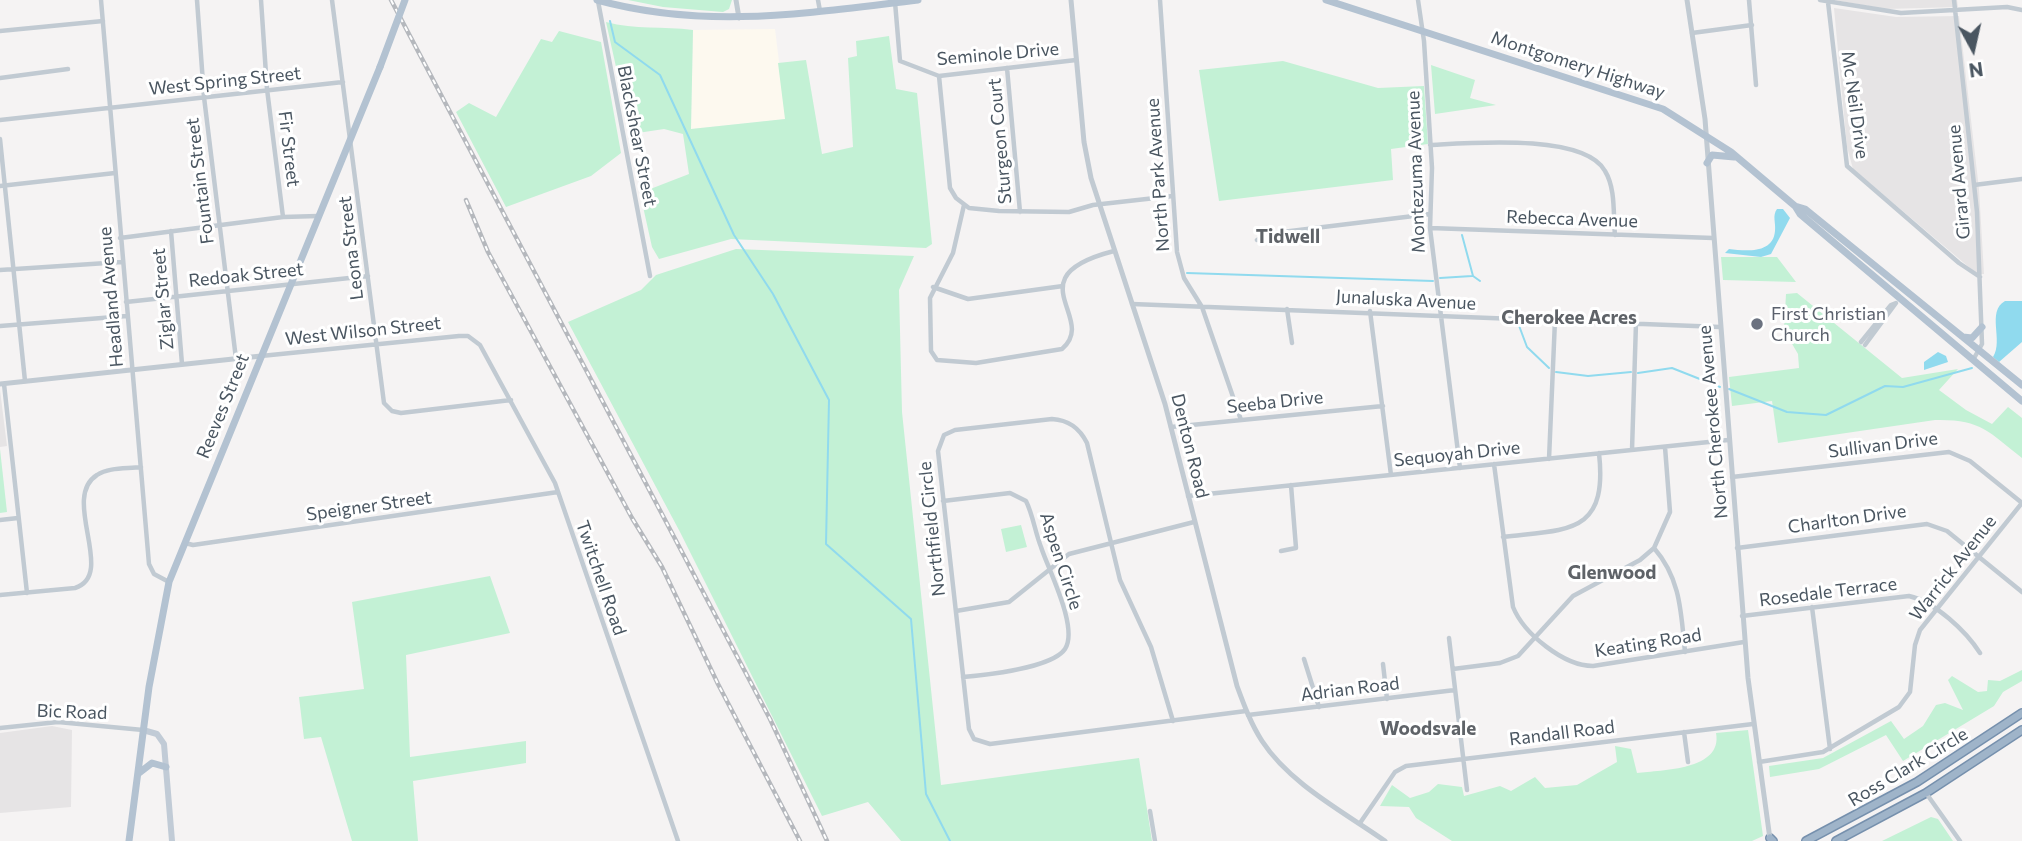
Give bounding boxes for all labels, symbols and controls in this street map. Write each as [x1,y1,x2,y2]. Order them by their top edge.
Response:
north arrow [1938,14,2008,84]
street label: Montgomery Highway [1488,27,1668,103]
street label: Seminole Drive [936,38,1060,70]
street label: Mc Neil Drive [1837,50,1873,160]
text: N [1967,58,1985,83]
street label: West Spring Street [148,62,302,100]
street label: Blackshear Street [613,64,661,208]
street label: Sturgeon Court [984,77,1016,205]
street label: Montezuma Avenue [1402,90,1430,254]
street label: North Park Avenue [1142,98,1174,252]
street label: Fir Street [274,110,304,188]
street label: Fountain Street [182,117,218,245]
street label: Girard Avenue [1943,124,1975,240]
street label: Leona Street [334,195,368,301]
street label: Rebecca Avenue [1506,206,1638,232]
street label: Headland Avenue [94,226,128,368]
district label: Tidwell [1256,226,1320,248]
street label: Ziglar Street [148,247,178,351]
street label: Redoak Street [187,258,305,292]
street label: Junaluska Avenue [1335,286,1477,314]
place label: First Christian Church [1771,303,1886,346]
district label: Cherokee Acres [1501,307,1637,329]
street label: West Wilson Street [284,312,442,350]
marker: First Christian Church [1749,316,1765,332]
street label: North Cherokee Avenue [1694,324,1732,520]
street label: Reeves Street [192,350,254,462]
street label: Seeba Drive [1226,386,1324,418]
street label: Denton Road [1167,392,1213,500]
street label: Sullivan Drive [1827,428,1939,462]
street label: Sequoyah Drive [1393,437,1521,471]
street label: Northfield Circle [914,460,950,598]
street label: Speigner Street [305,487,433,525]
street label: Charlton Drive [1787,500,1907,538]
street label: Aspen Circle [1035,509,1087,613]
street label: Warrick Avenue [1905,511,2001,625]
street label: Twitchell Road [571,518,631,638]
district label: Glenwood [1568,562,1656,584]
street label: Rosedale Terrace [1758,573,1898,611]
street label: Keating Road [1593,624,1703,662]
street label: Adrian Road [1299,672,1401,706]
street label: Bic Road [36,700,108,724]
street label: Randall Road [1508,716,1616,750]
district label: Woodsvale [1380,718,1476,740]
street label: Ross Clark Circle [1844,723,1972,811]

